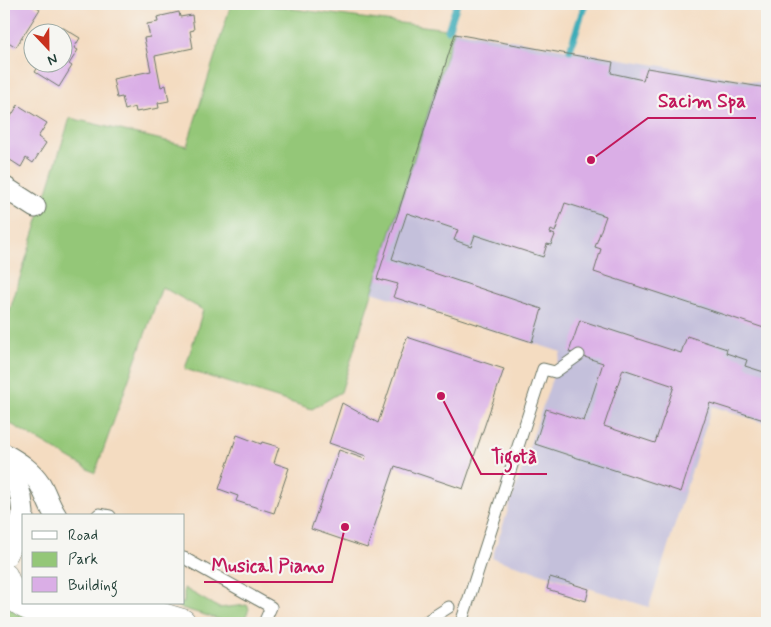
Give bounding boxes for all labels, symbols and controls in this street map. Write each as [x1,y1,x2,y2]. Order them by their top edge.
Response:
north arrow [22,22,72,72]
text: N [45,49,60,69]
callout: Sacim Spa [648,84,756,118]
text: Sacim Spa [658,89,746,114]
callout: Tigotà [481,440,547,474]
text: Tigotà [491,445,537,473]
legend [22,514,185,604]
text: Road [68,526,98,546]
callout: Musical Piano [204,548,332,582]
text: Park [68,550,98,570]
text: Musical Piano [211,554,325,579]
text: Building [68,576,118,597]

